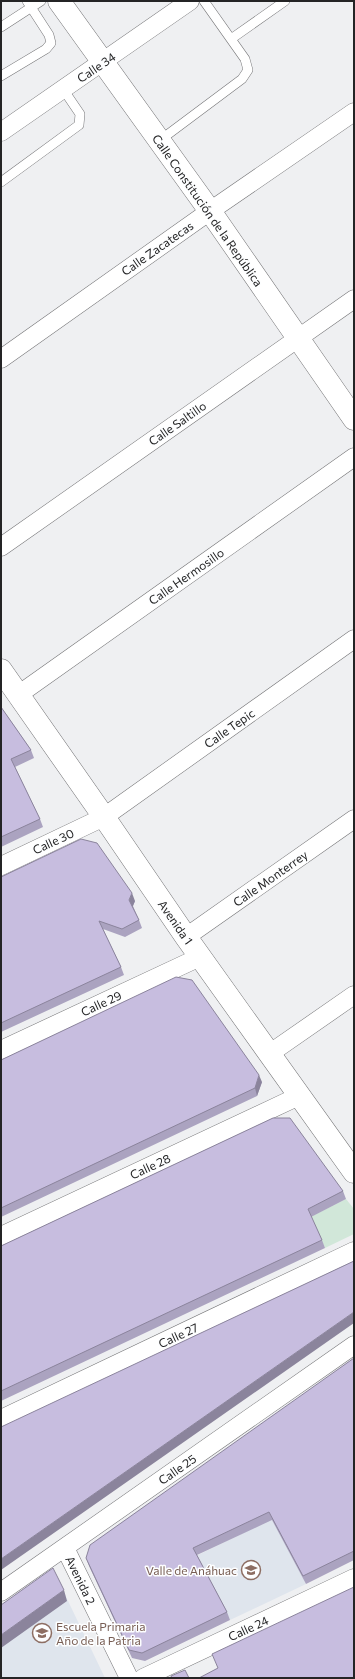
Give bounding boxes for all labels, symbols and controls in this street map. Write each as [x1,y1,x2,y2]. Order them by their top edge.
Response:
street label: Calle 34 [74,49,118,85]
street label: Calle Constitución de la República [150,131,266,289]
street label: Calle Zacatecas [118,218,196,278]
street label: Calle Saltillo [146,398,208,448]
street label: Calle Hermosillo [146,545,226,607]
street label: Calle Tepic [201,705,257,750]
street label: Calle 30 [30,825,76,857]
street label: Calle Monterrey [230,847,310,909]
street label: Avenida 1 [156,897,196,947]
street label: Calle 29 [78,988,124,1018]
street label: Calle 28 [127,1151,173,1181]
street label: Calle 27 [156,1320,200,1350]
street label: Calle 25 [155,1451,199,1487]
street label: Avenida 2 [63,1553,99,1607]
school or university icon: Valle de Anáhuac [240,1559,262,1581]
place label: Valle de Anáhuac [146,1563,237,1577]
street label: Calle 24 [226,1613,270,1643]
place label: Escuela Primaria Año de la Patria [56,1619,145,1647]
school or university icon: Escuela Primaria Año de la Patria [31,1622,53,1644]

